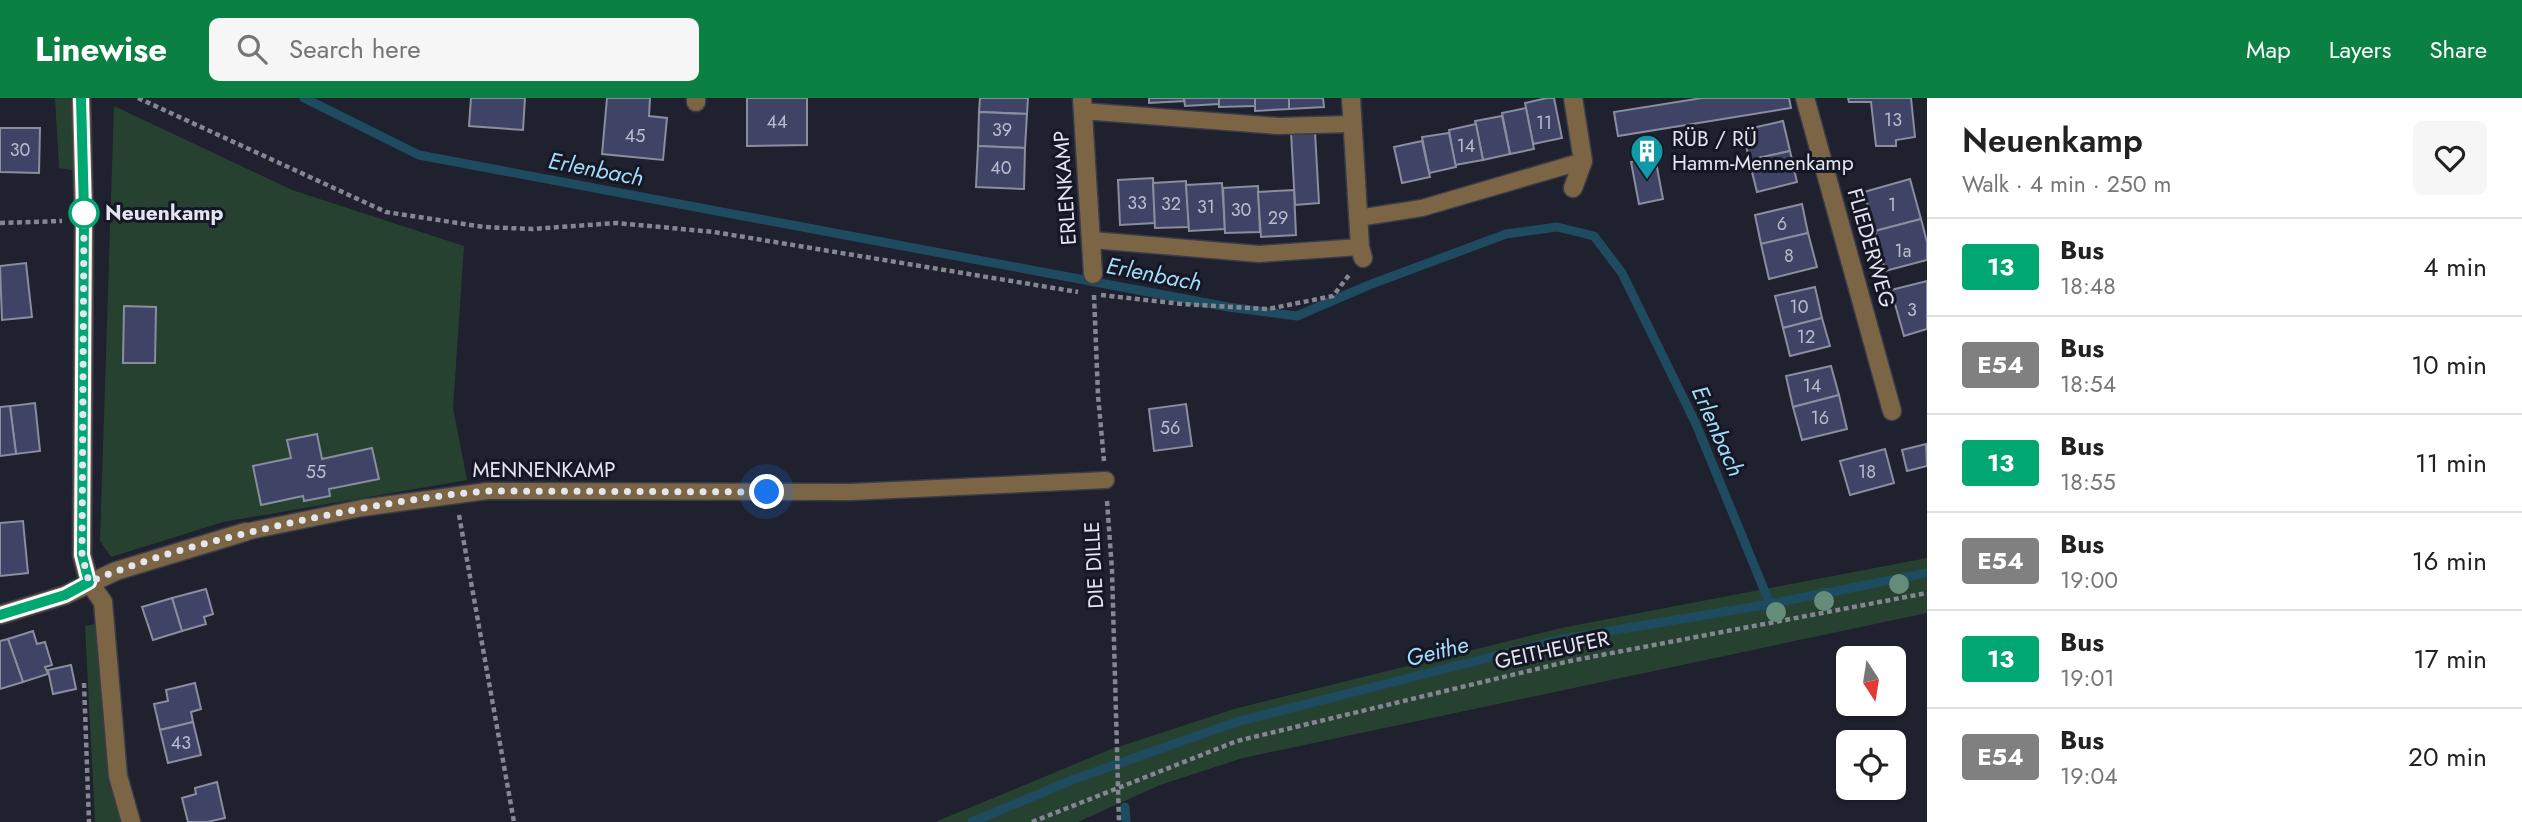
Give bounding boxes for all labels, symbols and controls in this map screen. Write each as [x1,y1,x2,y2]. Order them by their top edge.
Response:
search box [209,18,699,81]
text: Linewise [35,26,167,73]
icon: search [233,30,271,68]
text: Search here [289,30,421,68]
text: Map [2246,32,2291,67]
text: Layers [2329,32,2391,67]
text: Share [2429,32,2487,67]
house number: 13 [1884,107,1902,133]
house number: 44 [767,109,788,135]
house number: 11 [1536,110,1552,136]
house number: 39 [992,117,1012,143]
text: Neuenkamp [1962,117,2143,164]
button: heart [2413,121,2487,195]
house number: 45 [625,123,645,149]
place label: RÜB / RÜ Hamm-Mennenkamp [1672,124,1854,178]
street label: ERLENKAMP [1046,130,1084,246]
building icon: RÜB / RÜ Hamm-Mennenkamp [1628,132,1666,181]
house number: 14 [1457,133,1475,159]
house number: 30 [10,137,31,163]
water label: Erlenbach [546,143,646,195]
house number: 40 [990,155,1012,181]
text: Walk · 4 min · 250 m [1962,167,2171,201]
street label: FLIEDERWEG [1840,185,1902,311]
house number: 33 [1127,190,1147,216]
house number: 32 [1161,191,1181,217]
house number: 1 [1888,192,1896,218]
house number: 31 [1197,194,1215,220]
house number: 30 [1231,197,1252,223]
marker: Neuenkamp [69,198,99,228]
place label: Neuenkamp [105,198,224,228]
house number: 29 [1268,205,1288,231]
house number: 6 [1777,211,1787,237]
text: Bus [2060,231,2104,269]
house number: 1a [1895,238,1911,264]
house number: 8 [1784,243,1794,269]
water label: Erlenbach [1104,248,1204,300]
text: 4 min [2423,248,2487,286]
text: 13 [1987,249,2014,284]
text: 18:48 [2060,269,2116,303]
house number: 10 [1790,294,1809,320]
house number: 3 [1907,297,1917,323]
house number: 12 [1797,324,1815,350]
text: Bus [2060,329,2104,367]
text: 10 min [2411,346,2487,384]
text: E54 [1977,347,2024,382]
text: 18:54 [2060,367,2116,401]
house number: 14 [1803,373,1821,399]
water label: Erlenbach [1683,380,1753,482]
house number: 16 [1811,405,1829,431]
house number: 56 [1160,415,1180,441]
text: Bus [2060,427,2104,465]
text: 11 min [2415,444,2487,482]
text: 13 [1987,445,2014,480]
street label: MENNENKAMP [472,455,616,485]
house number: 55 [306,459,326,485]
house number: 18 [1858,459,1876,485]
text: 18:55 [2060,465,2116,499]
your location [749,474,784,509]
street label: DIE DILLE [1077,521,1111,609]
text: Bus [2060,525,2104,563]
text: 16 min [2412,542,2487,580]
text: E54 [1977,543,2024,578]
text: 19:00 [2060,563,2118,597]
street label: GEITHEUFER [1492,623,1612,677]
text: Bus [2060,623,2104,661]
water label: Geithe [1402,627,1472,675]
text: 17 min [2413,640,2487,678]
text: 13 [1987,641,2014,676]
north arrow [1836,646,1906,716]
map controls [1836,646,1906,800]
text: 19:01 [2060,661,2115,695]
text: Bus [2060,721,2104,759]
house number: 43 [171,730,191,756]
button: locate [1836,730,1906,800]
text: 20 min [2408,738,2487,776]
text: E54 [1977,739,2024,774]
text: 19:04 [2060,759,2118,793]

